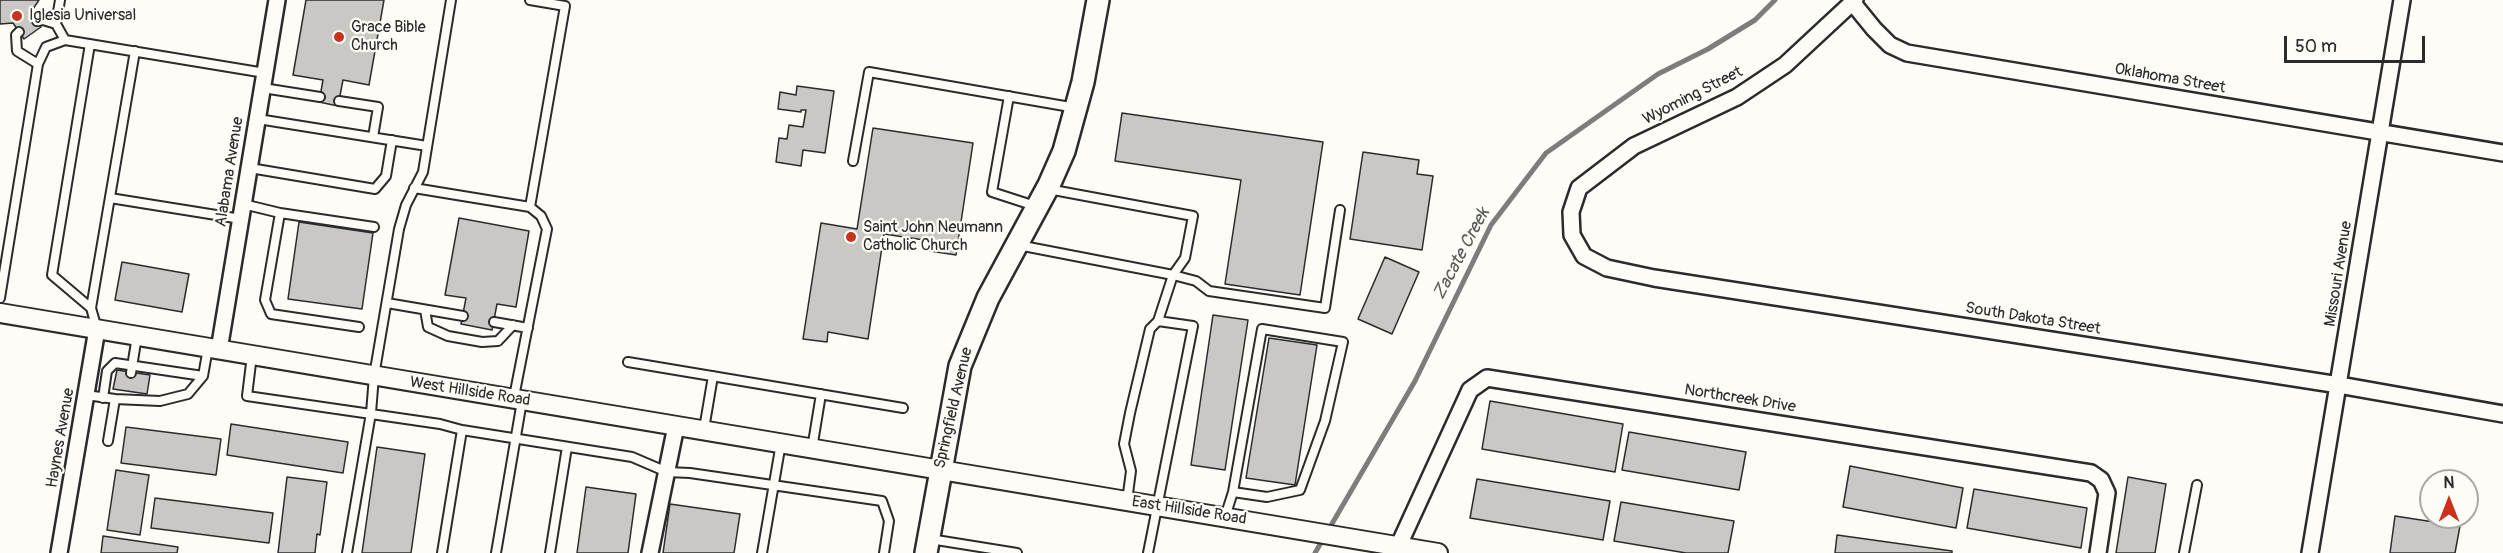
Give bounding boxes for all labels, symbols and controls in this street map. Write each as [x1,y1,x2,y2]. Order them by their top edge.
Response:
place label: Iglesia Universal [29,6,136,26]
marker: Iglesia Universal [10,9,24,23]
place label: Grace Bible Church [351,18,426,56]
scale bar [2287,24,2428,62]
marker: Grace Bible Church [332,30,346,44]
text: 50 m [2295,35,2337,58]
street label: Oklahoma Street [2113,60,2227,98]
street label: Wyoming Street [1640,63,1746,129]
street label: Alabama Avenue [212,116,248,228]
water label: Zacate Creek [1429,205,1495,303]
place label: Saint John Neumann Catholic Church [863,218,1003,256]
street label: Missouri Avenue [2321,220,2357,328]
marker: Saint John Neumann Catholic Church [844,230,858,244]
street label: South Dakota Street [1964,299,2102,339]
street label: Springfield Avenue [931,345,977,471]
street label: West Hillside Road [408,373,532,411]
street label: Northcreek Drive [1683,381,1797,417]
street label: Haynes Avenue [43,387,79,489]
north arrow [2419,469,2479,529]
text: N [2444,473,2454,493]
street label: East Hillside Road [1130,492,1248,530]

